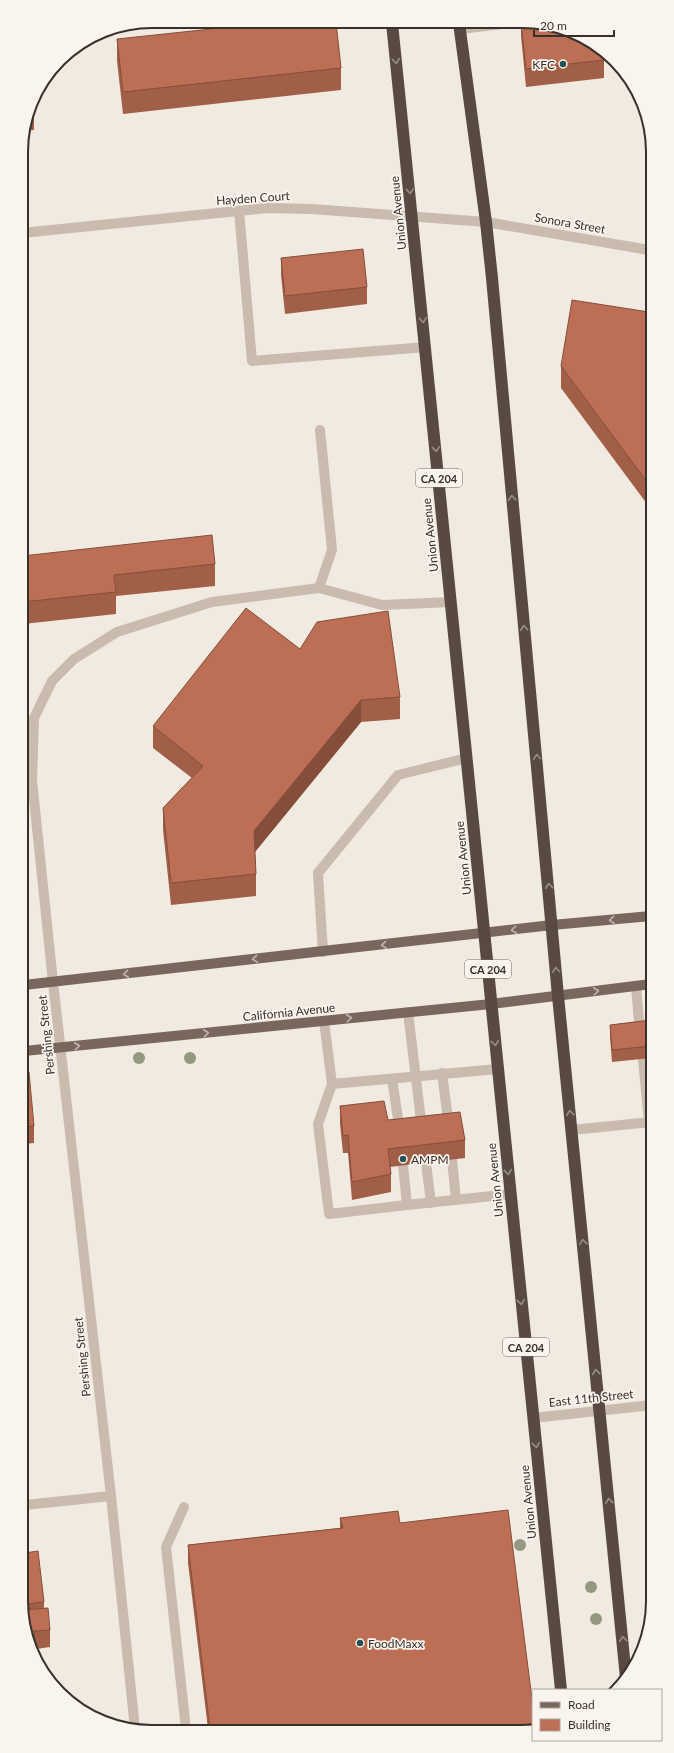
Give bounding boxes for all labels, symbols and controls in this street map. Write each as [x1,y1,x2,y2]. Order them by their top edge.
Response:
scale bar [534,12,614,38]
text: 20 m [540,18,567,33]
place label: KFC [532,57,555,72]
one-way arrow [392,58,401,64]
marker: KFC [558,59,568,69]
street label: Union Avenue [387,175,409,251]
street label: Hayden Court [216,188,291,208]
one-way arrow [405,188,414,194]
street label: Sonora Street [533,209,607,237]
one-way arrow [418,317,427,323]
one-way arrow [431,446,440,452]
road number: CA 204 [416,469,462,487]
one-way arrow [508,495,517,501]
street label: Union Avenue [419,497,441,573]
one-way arrow [520,625,529,631]
one-way arrow [532,754,541,760]
street label: Union Avenue [452,820,474,896]
one-way arrow [544,883,553,889]
one-way arrow [609,915,615,924]
one-way arrow [511,925,517,934]
one-way arrow [381,940,388,949]
one-way arrow [252,954,258,963]
road number: CA 204 [465,960,511,978]
one-way arrow [551,967,560,973]
one-way arrow [123,969,129,978]
one-way arrow [593,987,599,996]
street label: Pershing Street [34,994,58,1076]
street label: California Avenue [242,1000,336,1024]
one-way arrow [346,1014,352,1023]
one-way arrow [203,1029,209,1038]
one-way arrow [490,1040,499,1046]
one-way arrow [73,1041,80,1050]
one-way arrow [566,1110,575,1116]
street label: Union Avenue [484,1142,506,1218]
place label: AMPM [411,1152,449,1167]
marker: AMPM [398,1154,408,1164]
one-way arrow [504,1169,513,1175]
one-way arrow [579,1239,588,1245]
one-way arrow [517,1299,526,1305]
street label: Pershing Street [70,1316,94,1398]
road number: CA 204 [503,1338,549,1356]
one-way arrow [592,1368,601,1375]
street label: East 11th Street [548,1386,635,1410]
one-way arrow [531,1442,540,1448]
street label: Union Avenue [517,1464,539,1540]
one-way arrow [605,1498,614,1504]
place label: FoodMaxx [368,1636,423,1651]
one-way arrow [618,1636,627,1642]
marker: FoodMaxx [355,1638,365,1648]
legend [532,1689,662,1741]
text: Road [568,1697,595,1712]
text: Building [568,1717,611,1732]

